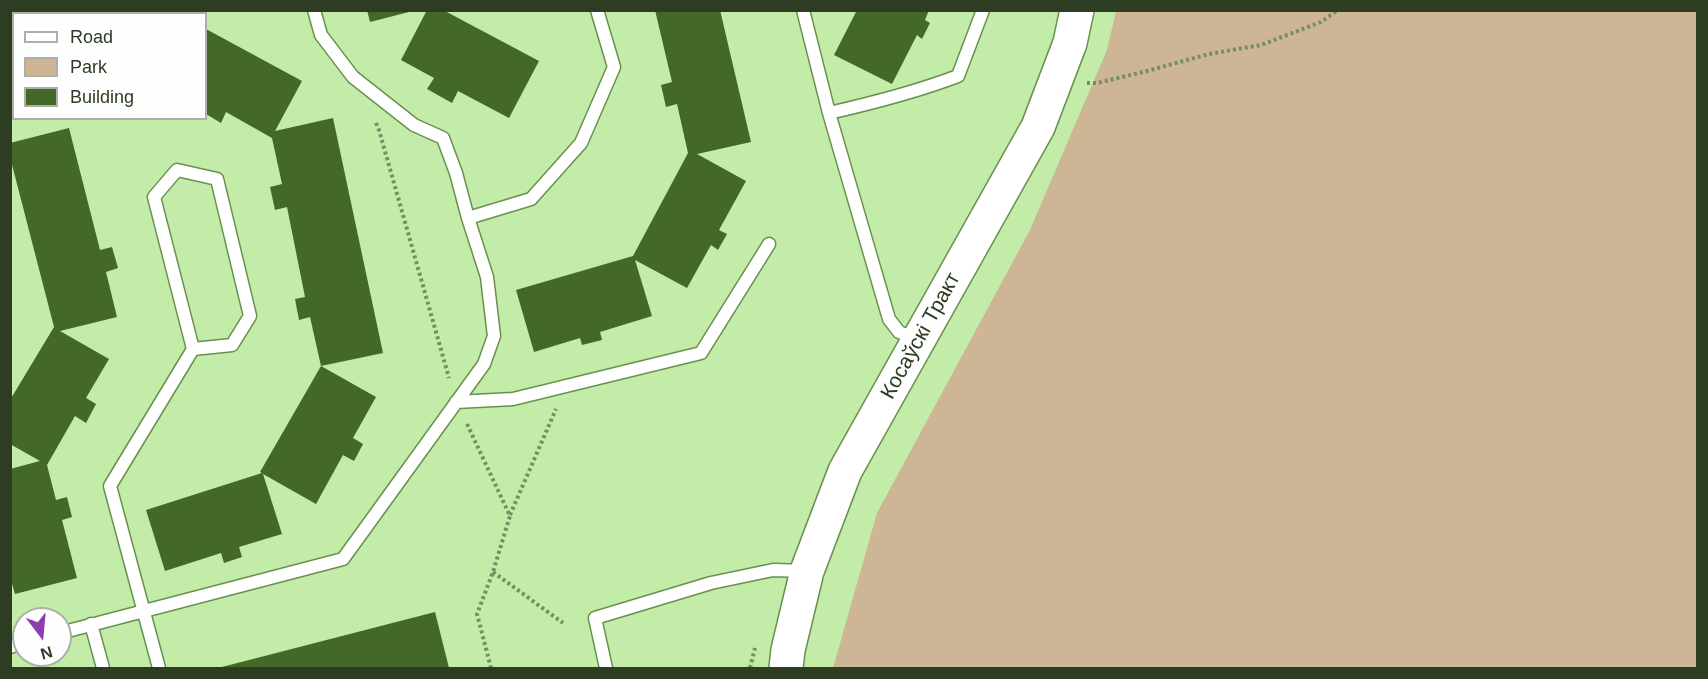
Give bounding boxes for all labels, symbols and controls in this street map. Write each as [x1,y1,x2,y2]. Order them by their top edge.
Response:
legend [12,12,207,120]
text: Road [70,27,113,47]
text: Park [70,57,107,77]
text: Building [70,87,134,107]
street label: Косаўскі Тракт [876,268,966,404]
north arrow [12,607,72,667]
text: N [39,643,54,663]

